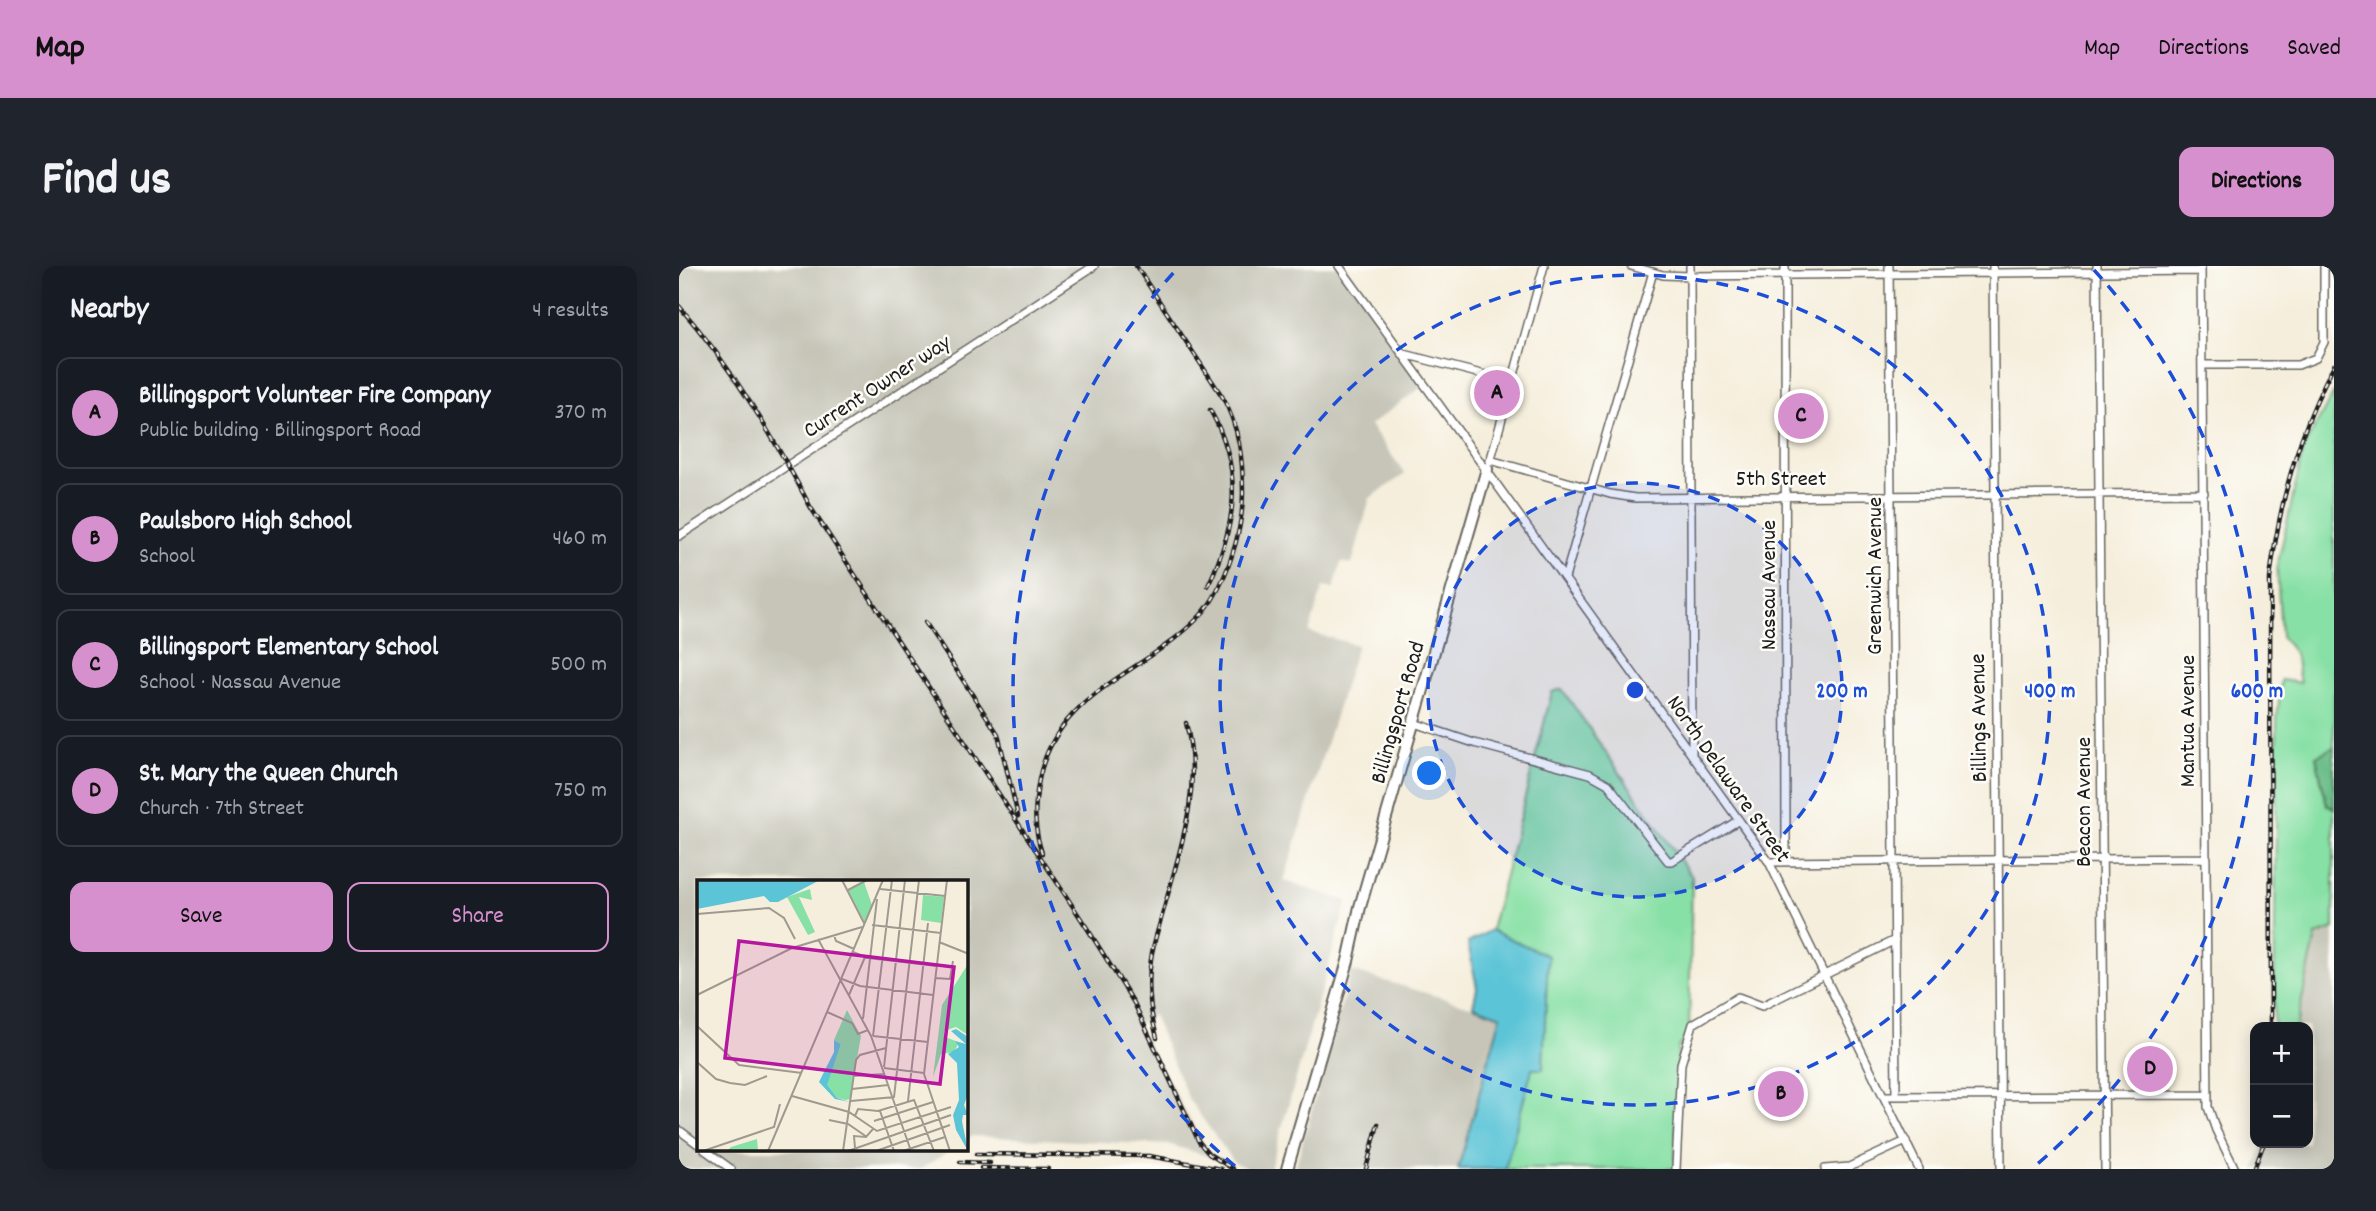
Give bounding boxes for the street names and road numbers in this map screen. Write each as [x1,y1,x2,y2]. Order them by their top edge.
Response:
street label: Current Owner way [797,327,959,448]
street label: 5th Street [1736,464,1826,497]
street label: Greenwich Avenue [1860,497,1893,655]
street label: Nassau Avenue [1754,520,1787,650]
street label: Billingsport Road [1363,638,1435,788]
street label: Billings Avenue [1963,653,1998,783]
street label: Mantua Avenue [2173,655,2206,787]
street label: North Delaware Street [1657,689,1797,871]
street label: Beacon Avenue [2069,737,2102,867]

